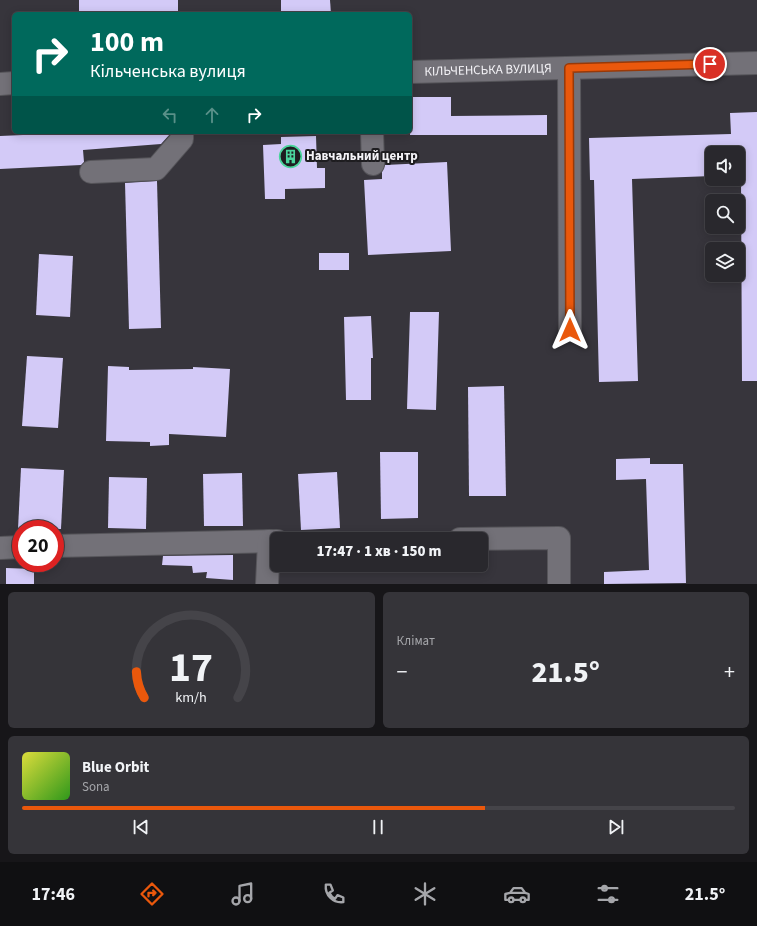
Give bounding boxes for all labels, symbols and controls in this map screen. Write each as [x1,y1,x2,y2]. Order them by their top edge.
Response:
text: 100 m [90,22,164,62]
icon: right [24,28,76,80]
pin [693,47,727,81]
icon: arrive [699,53,721,75]
text: Кільченська вулиця [90,59,246,84]
street label: КІЛЬЧЕНСЬКА ВУЛИЦЯ [424,59,552,81]
icon: left [159,104,181,126]
icon: ahead [201,104,223,126]
icon: right [243,104,265,126]
building icon: Навчальний центр [277,143,303,169]
map controls [705,146,745,282]
button: sound [705,146,745,186]
place label: Навчальний центр [306,147,418,165]
button: search [705,194,745,234]
button: layers [705,242,745,282]
position arrow [549,309,591,351]
speed limit sign: 20 [12,520,64,572]
text: 17:47 · 1 хв · 150 m [317,541,441,562]
text: Клімат [397,632,435,650]
text: 17 [169,638,213,698]
text: 21.5° [532,651,600,694]
text: − [397,656,407,688]
text: + [724,656,735,688]
text: km/h [175,687,207,708]
text: Blue Orbit [82,757,149,778]
text: Sona [82,778,110,796]
icon: previous [130,816,152,838]
icon: pause [367,816,389,838]
icon: next [605,816,627,838]
icon: directions [138,880,166,908]
icon: music [229,880,257,908]
icon: phone [320,880,348,908]
icon: climate [411,880,439,908]
icon: car [503,880,531,908]
icon: filters [594,880,622,908]
text: 17:46 [32,882,75,907]
text: 21.5° [685,882,725,907]

